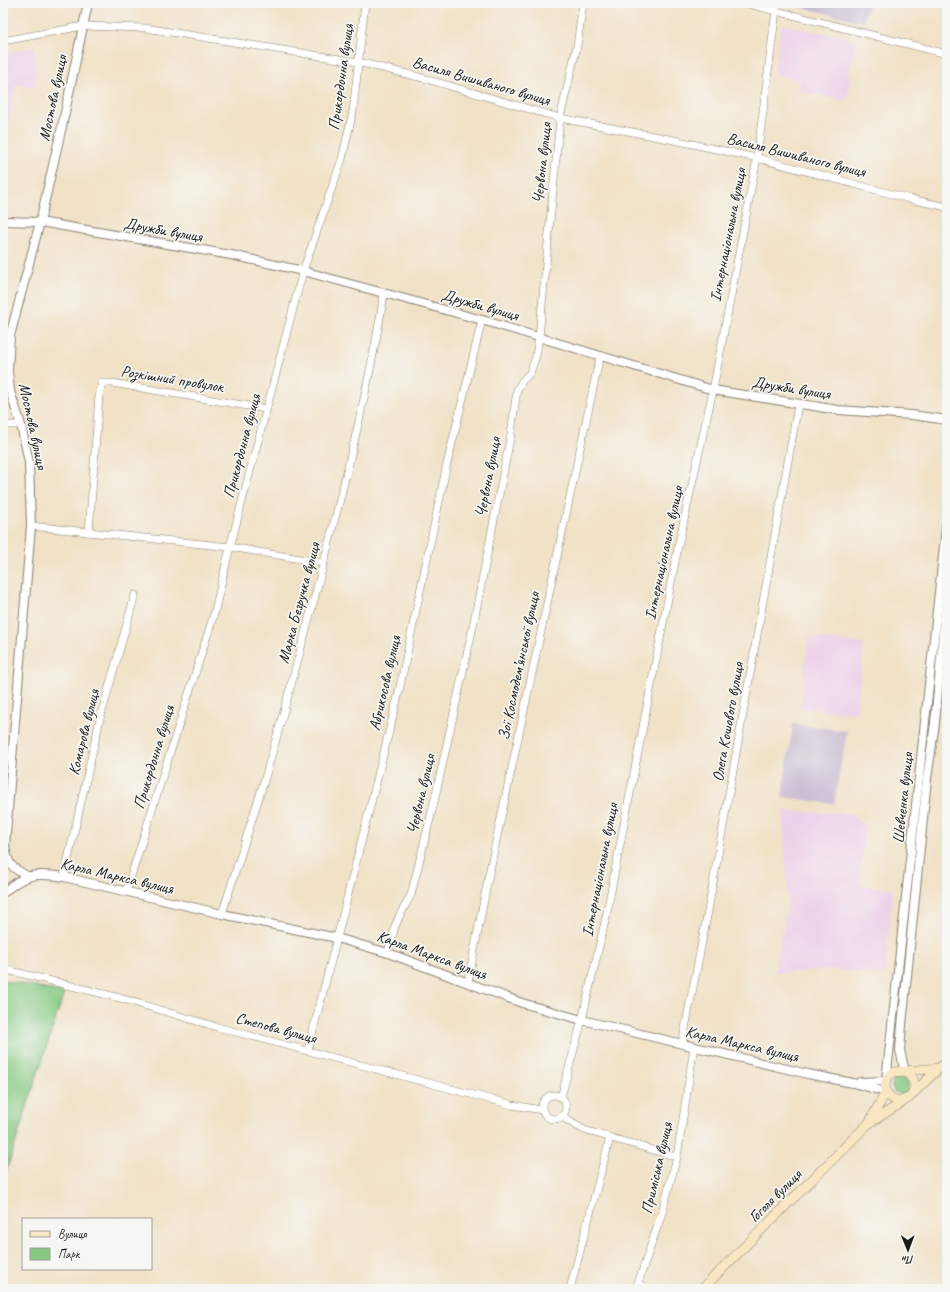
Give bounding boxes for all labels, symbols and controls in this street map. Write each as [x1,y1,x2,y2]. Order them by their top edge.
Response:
street label: Прикордонна вулиця [324,21,359,131]
street label: Мостова вулиця [34,52,72,143]
street label: Василя Вишиваного вулиця [410,52,553,110]
street label: Червона вулиця [528,120,556,204]
street label: Василя Вишиваного вулиця [725,128,868,182]
street label: Інтернаціональна вулиця [705,165,751,304]
street label: Дружби вулиця [122,213,205,247]
street label: Дружби вулиця [439,285,522,326]
street label: Розкішний провулок [119,361,226,397]
street label: Дружби вулиця [751,372,832,404]
street label: Мостова вулиця [14,381,52,472]
street label: Прикордонна вулиця [218,391,266,500]
street label: Червона вулиця [470,434,506,519]
street label: Інтернаціональна вулиця [640,483,688,621]
street label: Марка Безручка вулиця [273,539,325,666]
street label: Зої Космодем’янської вулиця [494,589,545,742]
street label: Абрикосова вулиця [364,632,406,732]
street label: Олега Кошового вулиця [708,659,749,783]
street label: Комарова вулиця [64,686,105,777]
street label: Прикордонна вулиця [129,702,180,811]
street label: Шевченка вулиця [888,750,918,844]
street label: Червона вулиця [402,751,440,836]
street label: Інтернаціональна вулиця [577,800,623,939]
street label: Карла Маркса вулиця [59,853,177,899]
street label: Карла Маркса вулиця [374,926,491,985]
street label: Степова вулиця [234,1008,320,1049]
street label: Карла Маркса вулиця [684,1021,802,1067]
street label: Приміська вулиця [637,1119,678,1216]
street label: Гоголя вулиця [744,1164,807,1227]
legend [22,1218,152,1270]
text: Вулиця [58,1226,87,1242]
north arrow [888,1230,928,1270]
text: Парк [58,1246,81,1262]
text: Пн [901,1253,914,1267]

